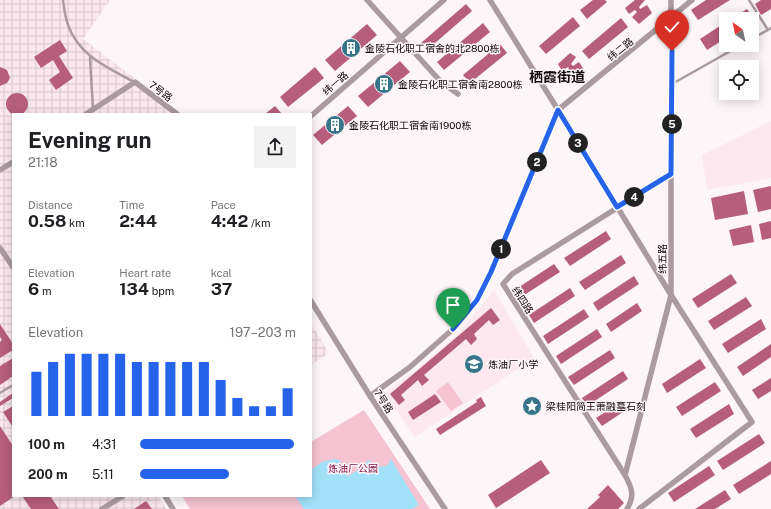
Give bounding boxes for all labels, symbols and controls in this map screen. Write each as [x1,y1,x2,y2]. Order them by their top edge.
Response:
pin [655,10,689,51]
north arrow [719,12,759,52]
map controls [719,12,759,100]
icon: check [661,16,683,38]
street label: 纬二路 [605,35,635,63]
building icon: 金陵石化职工宿舍的北2800栋 [340,37,362,59]
place label: 金陵石化职工宿舍的北2800栋 [365,42,500,54]
button: locate [719,60,759,100]
street label: 纬一路 [320,69,350,97]
district label: 栖霞街道 [529,69,585,85]
building icon: 金陵石化职工宿舍南2800栋 [373,73,395,95]
street label: 7号路 [147,78,175,104]
place label: 金陵石化职工宿舍南2800栋 [398,78,523,90]
building icon: 金陵石化职工宿舍南1900栋 [324,114,346,136]
pin: 5 [662,114,682,134]
text: 5 [668,118,676,130]
place label: 金陵石化职工宿舍南1900栋 [349,119,471,131]
button: share [254,126,296,168]
text: Evening run [28,127,152,153]
pin: 3 [568,133,588,153]
text: 3 [574,137,582,149]
pin: 2 [527,152,547,172]
text: 21:18 [28,155,58,170]
text: 2 [534,156,541,168]
pin: 4 [624,187,644,207]
text: 4 [630,191,638,203]
text: Distance [28,199,73,211]
text: Time [119,199,144,211]
text: Pace [211,199,236,211]
text: 0.58 [28,211,66,231]
text: 2:44 [119,211,157,231]
text: 4:42 [211,211,248,231]
text: km [66,217,85,229]
text: /km [248,217,271,229]
pin: 1 [491,239,511,259]
text: 1 [499,243,503,255]
street label: 纬五路 [656,244,668,274]
text: Elevation [28,267,75,279]
text: Heart rate [119,267,171,279]
text: kcal [211,267,232,279]
text: 6 [28,279,39,299]
text: 134 [119,279,149,299]
text: 37 [211,279,232,299]
street label: 纬四路 [510,284,536,316]
text: m [39,285,51,297]
text: bpm [149,285,174,297]
pin [436,288,470,329]
icon: arrive [442,294,464,316]
text: Elevation [28,325,83,340]
text: 197–203 m [230,325,296,340]
school or university icon: 炼油厂小学 [463,353,485,375]
place label: 炼油厂小学 [488,358,538,370]
street label: 7号路 [372,387,396,415]
place icon: 梁桂阳简王萧融墓石刻 [521,395,543,417]
place label: 梁桂阳简王萧融墓石刻 [546,400,646,412]
text: 100 m [28,437,65,452]
text: 4:31 [92,437,117,452]
park label: 炼油厂公园 [328,462,378,474]
text: 200 m [28,467,68,482]
text: 5:11 [92,467,114,482]

